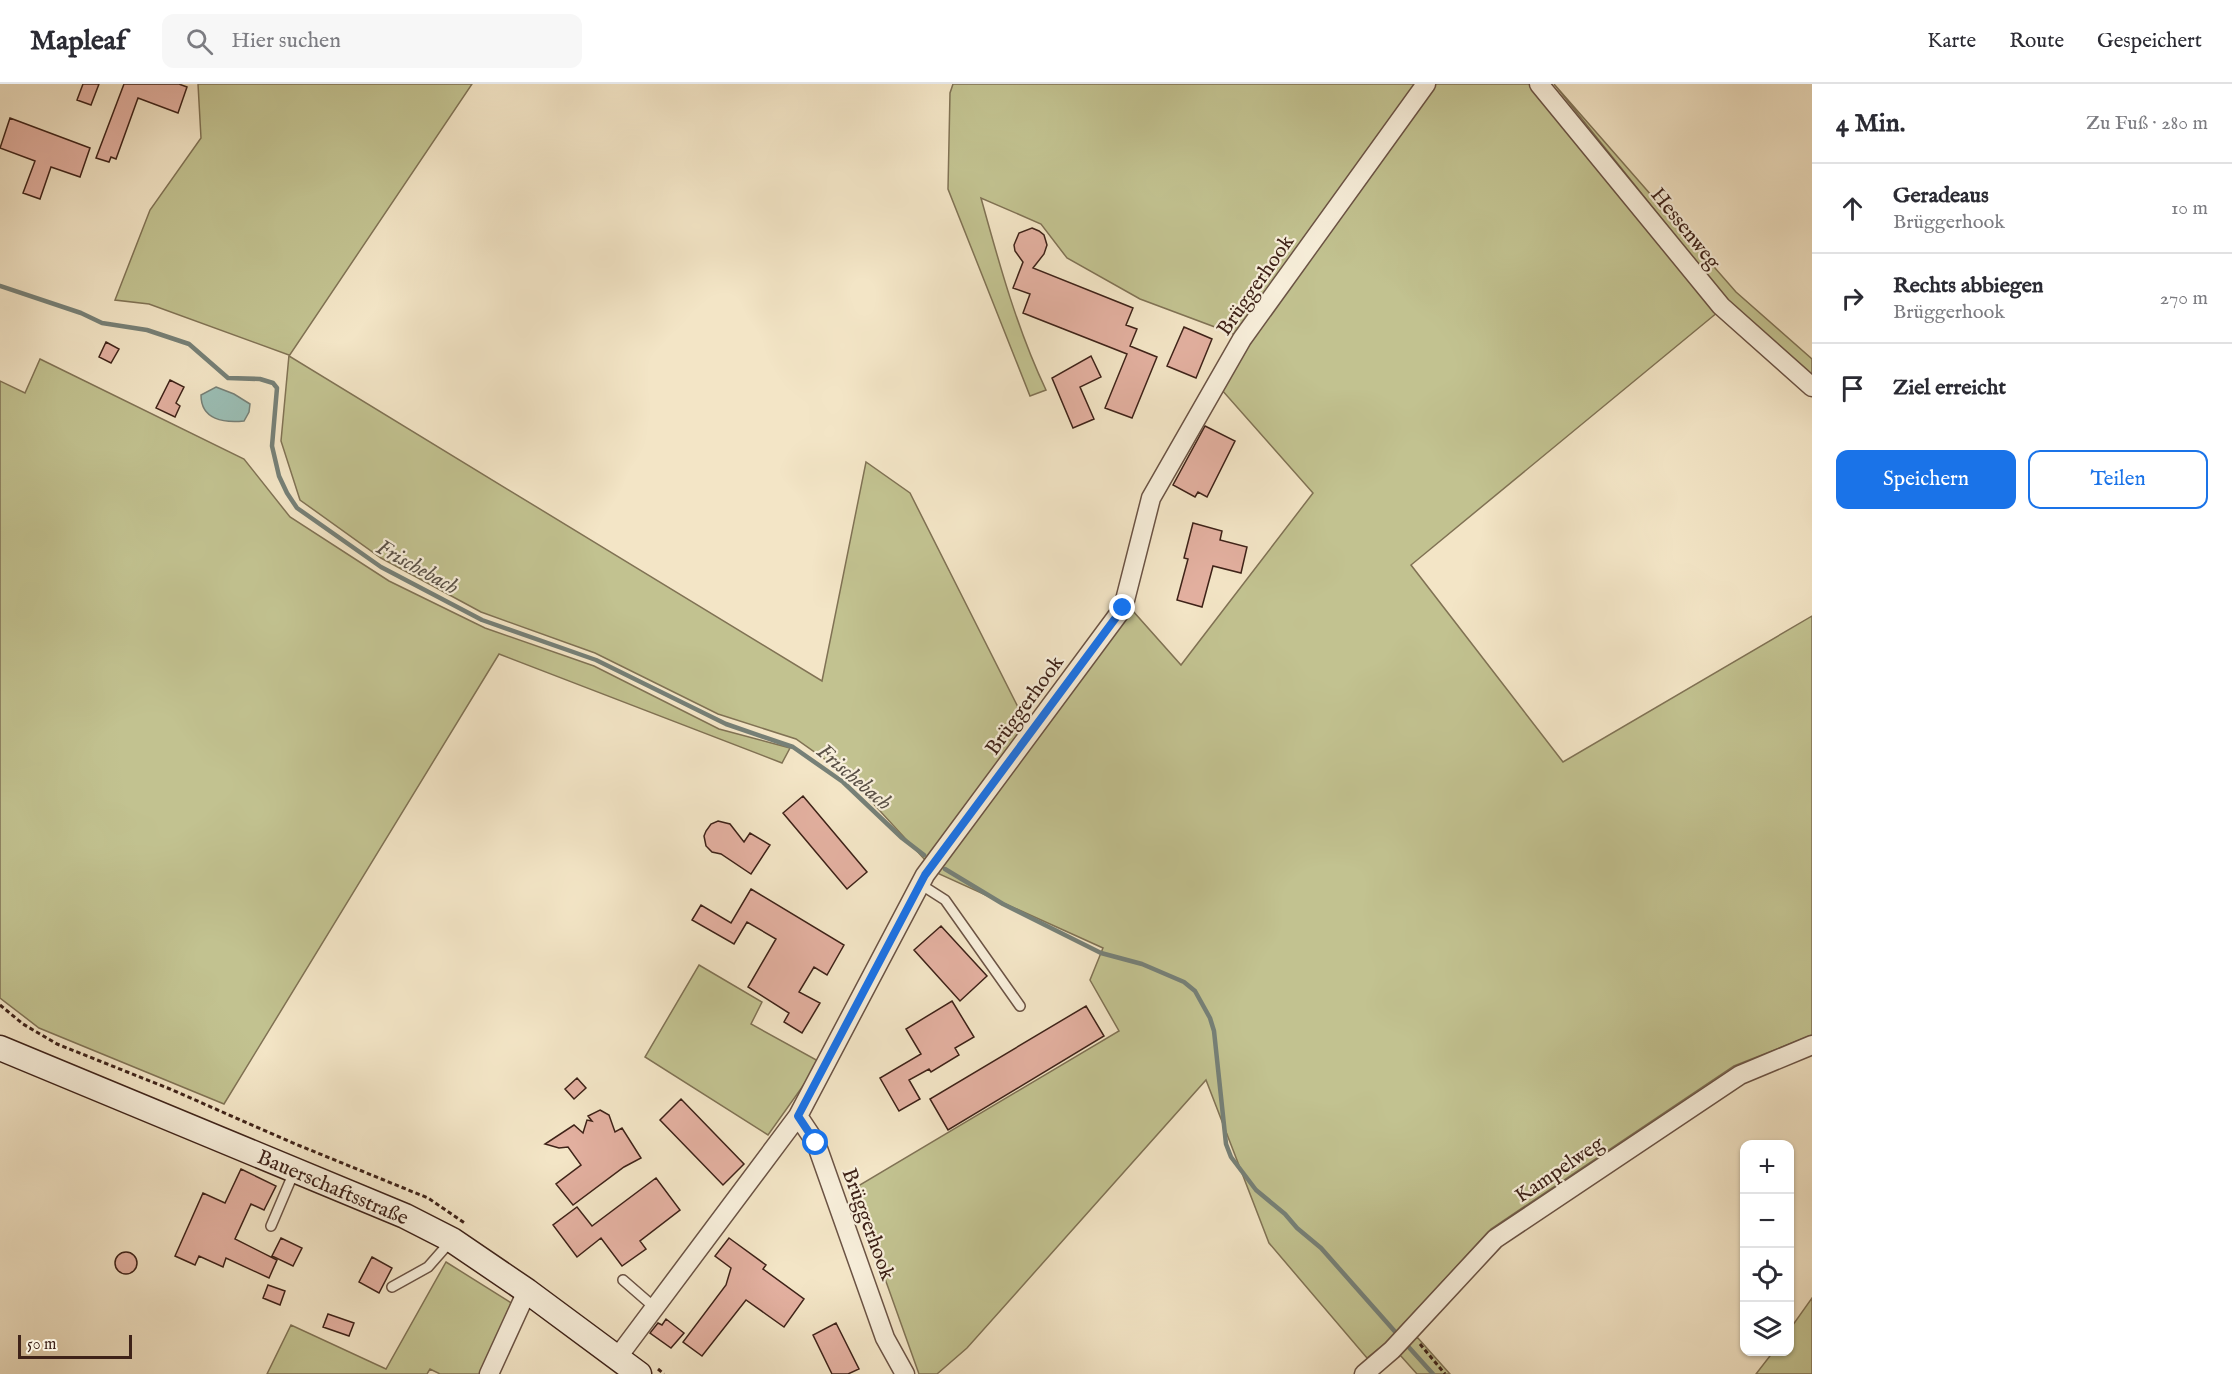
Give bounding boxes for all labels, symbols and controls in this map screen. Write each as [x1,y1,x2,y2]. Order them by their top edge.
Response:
search box [162,14,582,68]
text: Mapleaf [30,24,126,59]
icon: search [183,25,216,58]
text: Hier suchen [231,27,341,55]
text: Karte [1927,28,1976,55]
text: Route [2009,28,2064,55]
text: Gespeichert [2097,28,2202,55]
text: 4 Min. [1836,107,1905,140]
text: Zu Fuß · 280 m [2086,111,2208,136]
text: Geradeaus [1893,182,1989,210]
street label: Hessenweg [1644,183,1726,276]
icon: ahead [1836,192,1869,225]
text: 10 m [2171,196,2208,221]
text: Brüggerhook [1893,210,2005,235]
street label: Brüggerhook [1211,229,1301,342]
text: Rechts abbiegen [1893,272,2043,300]
icon: right [1836,282,1869,315]
text: 270 m [2160,286,2208,311]
text: Brüggerhook [1893,300,2005,325]
icon: arrive [1836,372,1869,405]
text: Ziel erreicht [1893,374,2006,402]
button: Speichern [1836,450,2016,509]
button: Teilen [2028,450,2208,509]
water label: Frischebach [371,534,463,602]
route end [1109,594,1135,620]
street label: Brüggerhook [980,650,1071,761]
water label: Frischebach [810,738,897,817]
route start [802,1129,828,1155]
street label: Kampelweg [1510,1130,1610,1210]
map controls [1740,1140,1794,1356]
button: + [1740,1140,1794,1194]
street label: Bauerschaftsstraße [253,1144,413,1233]
street label: Brüggerhook [835,1165,901,1285]
button: − [1740,1194,1794,1248]
button: locate [1740,1248,1794,1302]
button: layers [1740,1302,1794,1356]
scale bar [18,1332,132,1360]
text: 50 m [27,1335,56,1355]

